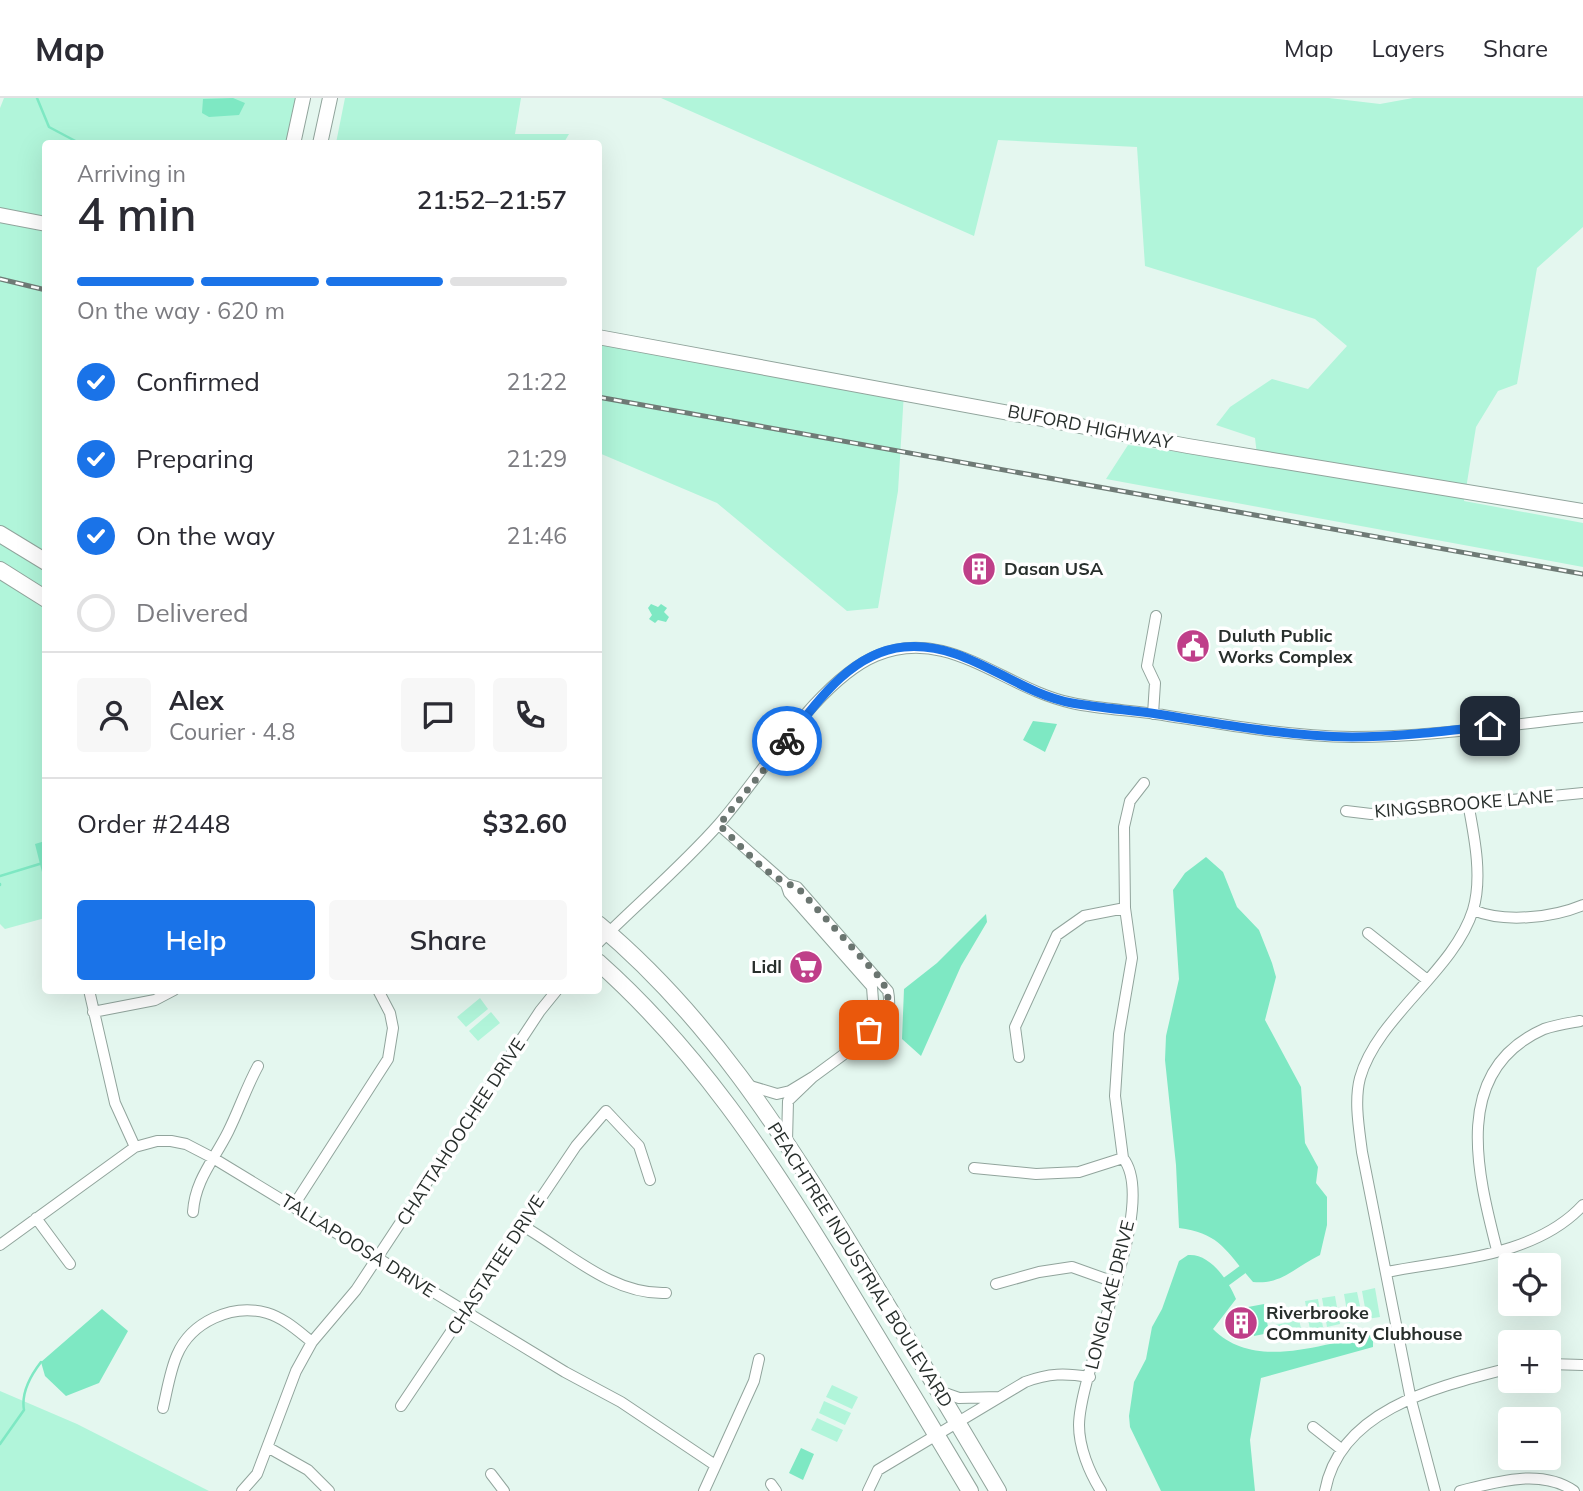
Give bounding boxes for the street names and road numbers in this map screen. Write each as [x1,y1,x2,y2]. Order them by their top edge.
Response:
street label: BUFORD HIGHWAY [1006,399,1175,454]
street label: KINGSBROOKE LANE [1373,784,1554,823]
street label: CHATTAHOOCHEE DRIVE [391,1034,530,1230]
street label: PEACHTREE INDUSTRIAL BOULEVARD [763,1118,958,1412]
street label: TALLAPOOSA DRIVE [277,1189,440,1302]
street label: CHASTATEE DRIVE [442,1191,549,1339]
street label: LONGLAKE DRIVE [1080,1218,1139,1372]

